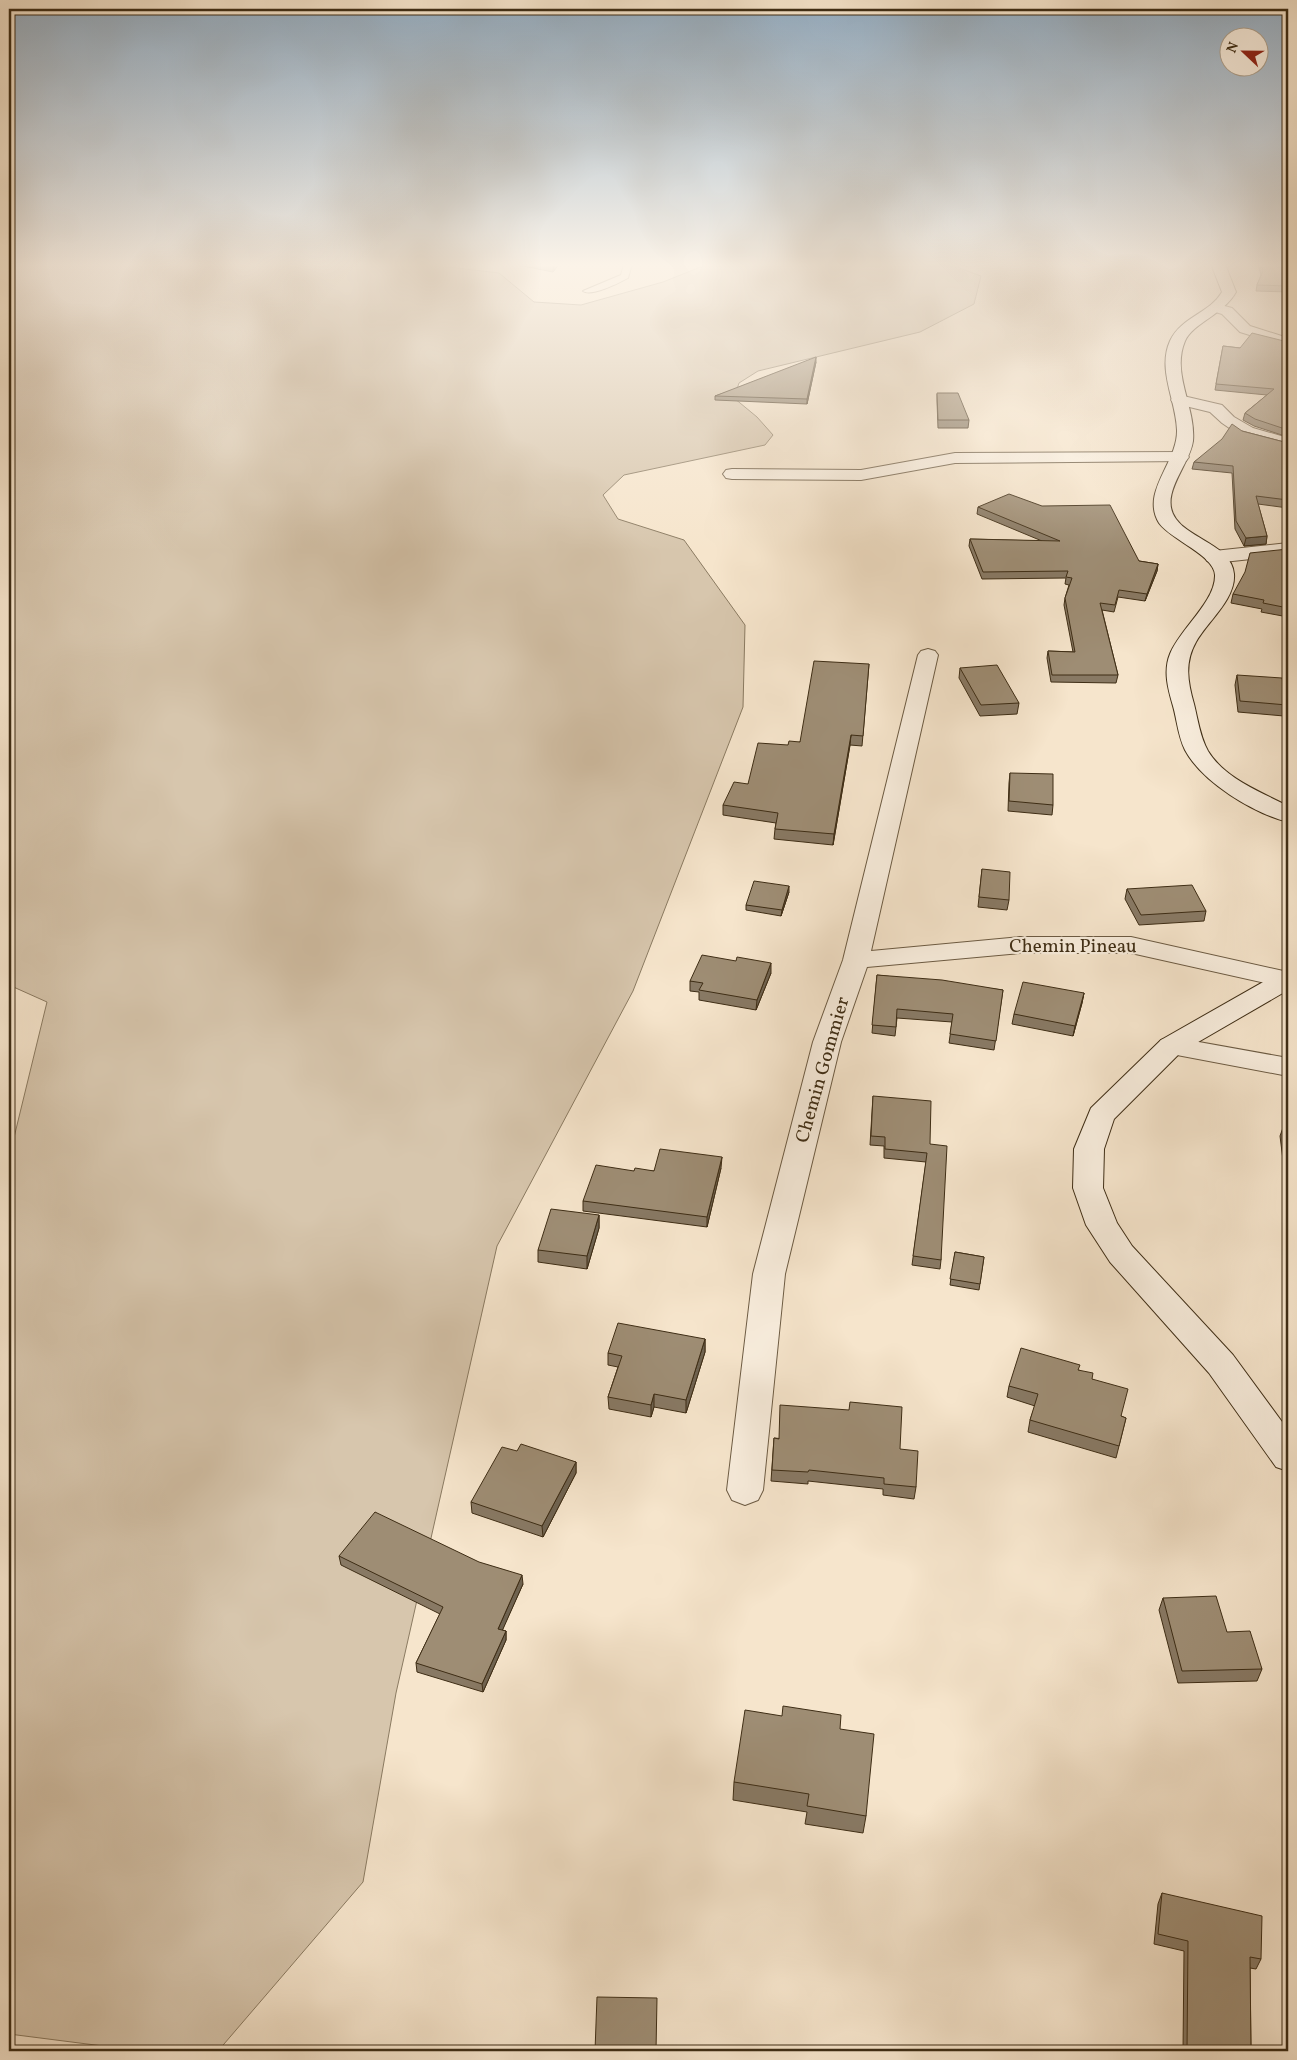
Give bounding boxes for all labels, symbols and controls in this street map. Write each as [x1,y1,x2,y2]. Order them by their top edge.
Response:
north arrow [1220,28,1270,78]
text: N [1223,39,1244,56]
street label: Chemin Pineau [1009,934,1137,960]
street label: Chemin Gommier [790,994,856,1146]

